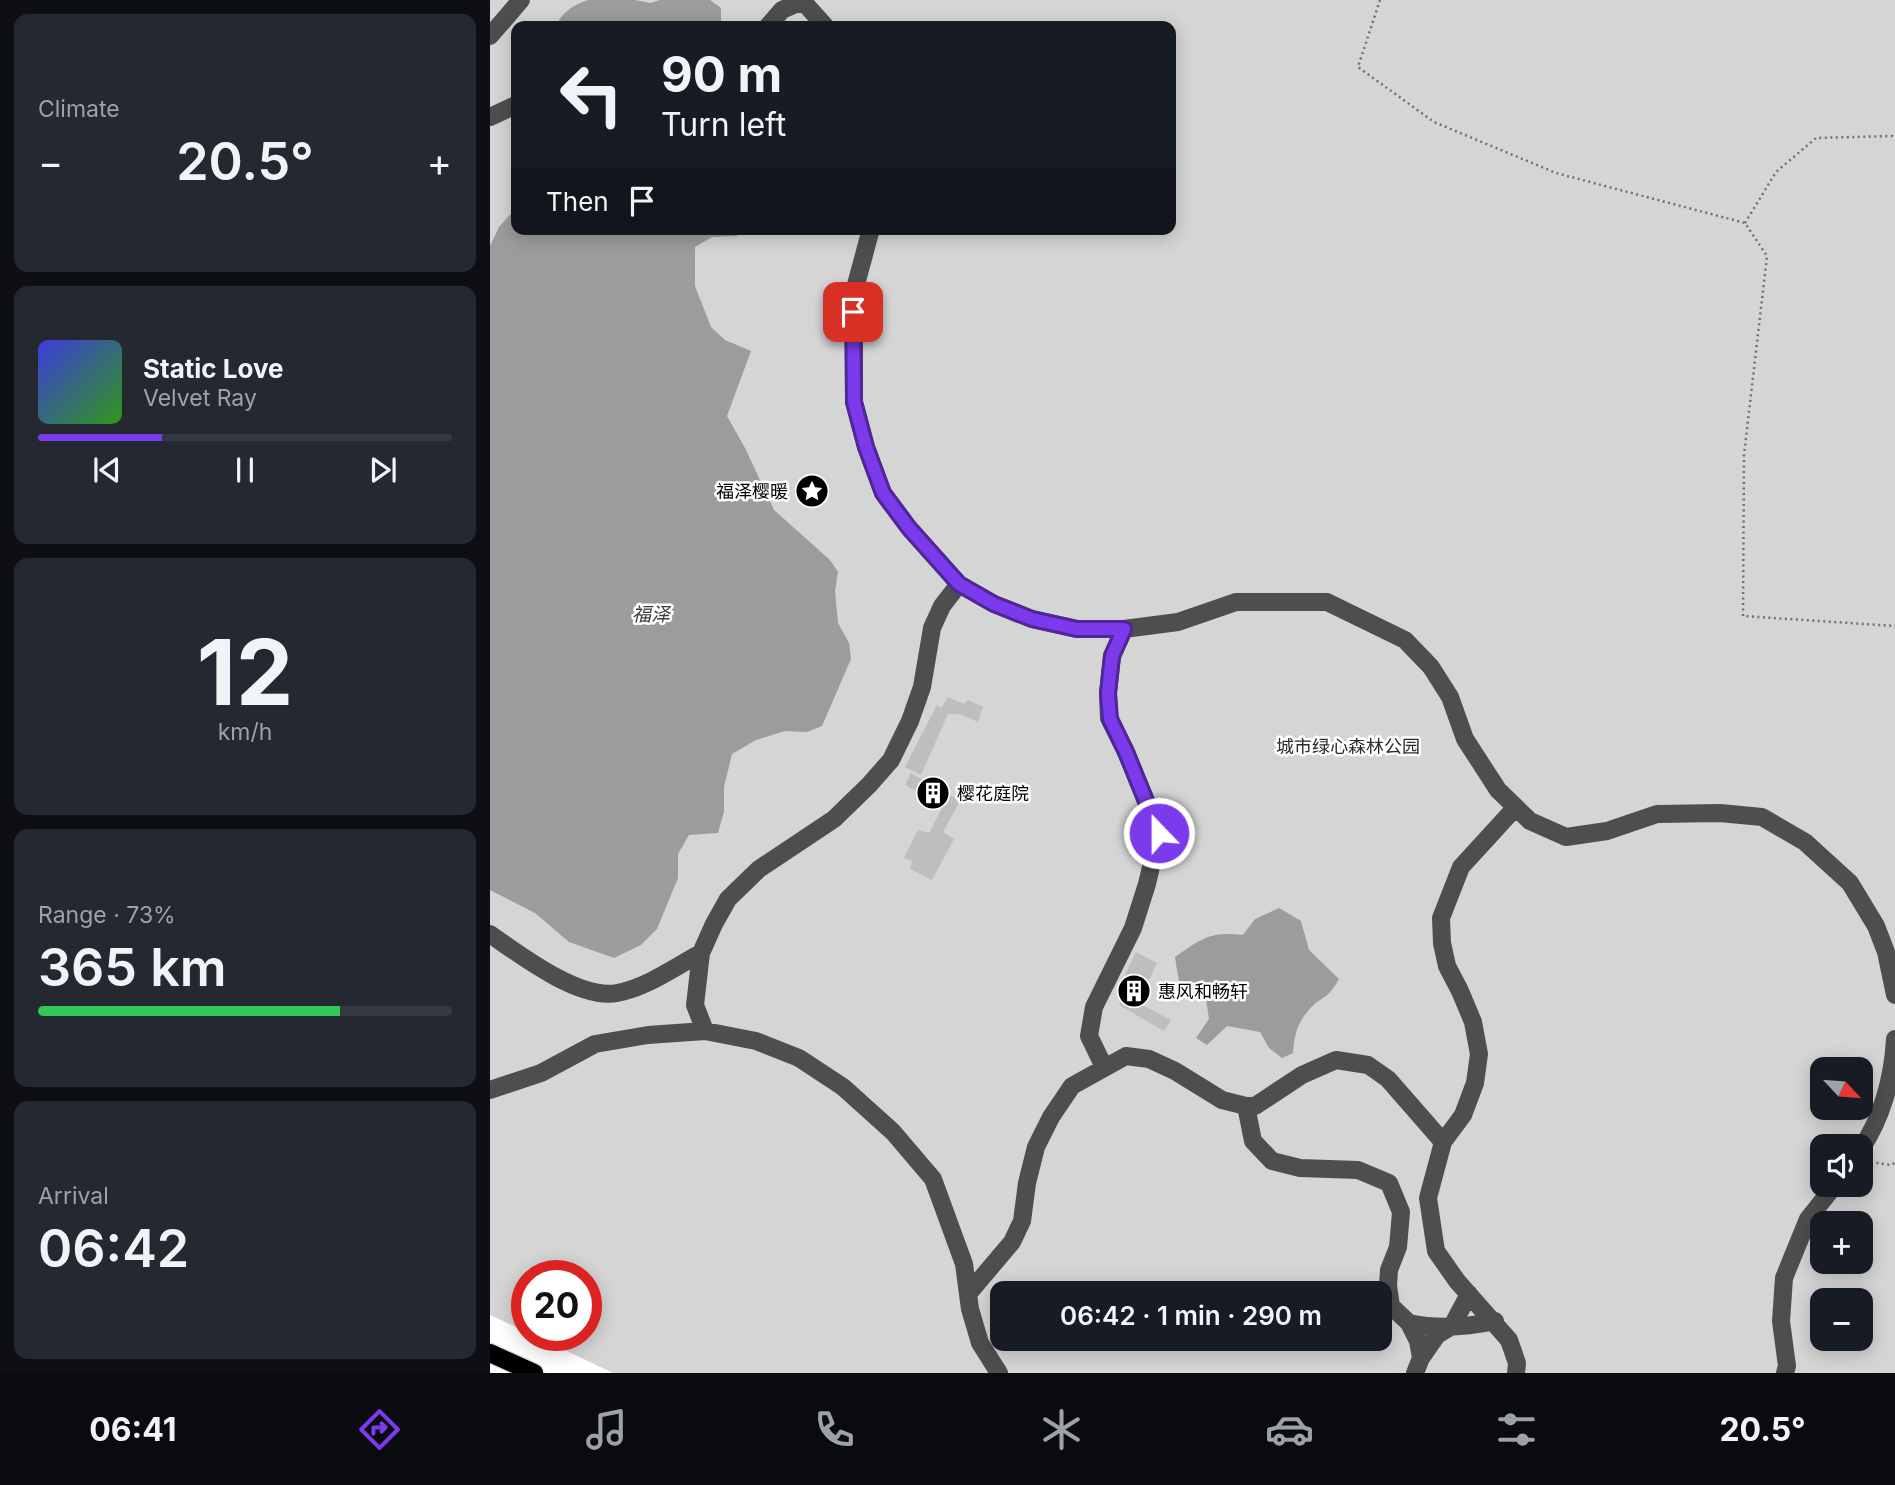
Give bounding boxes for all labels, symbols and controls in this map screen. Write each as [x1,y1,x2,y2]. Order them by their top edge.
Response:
text: 90 m [661,45,782,104]
icon: left [546,49,637,140]
text: Climate [38,95,120,123]
text: Turn left [661,105,786,144]
text: 20.5° [176,130,314,193]
text: − [38,139,63,185]
text: + [427,139,452,185]
icon: arrive [623,182,661,220]
text: Then [546,186,609,217]
pin [823,282,883,342]
icon: arrive [834,293,872,331]
text: Static Love [143,353,284,384]
text: Velvet Ray [143,384,257,412]
icon: previous [88,451,126,489]
icon: pause [226,451,264,489]
icon: next [364,451,402,489]
place icon: 福泽樱暖 [793,472,831,510]
place label: 福泽樱暖 [716,481,788,502]
water label: 福泽 [632,603,672,626]
text: 12 [197,617,293,727]
text: km/h [218,718,272,746]
park label: 城市绿心森林公园 [1276,736,1420,757]
building icon: 樱花庭院 [914,774,952,812]
place label: 樱花庭院 [957,783,1029,804]
position arrow [1122,796,1196,870]
text: Range · 73% [38,901,176,929]
text: 365 km [38,936,227,999]
building icon: 惠风和畅轩 [1115,972,1153,1010]
place label: 惠风和畅轩 [1158,981,1248,1002]
north arrow [1810,1057,1872,1120]
map controls [1810,1057,1873,1351]
button: sound [1810,1134,1873,1197]
text: Arrival [38,1182,109,1210]
button: + [1810,1211,1873,1274]
text: 06:42 [38,1217,189,1280]
speed limit sign: 20 [511,1260,602,1351]
button: − [1810,1288,1873,1351]
text: 06:42 · 1 min · 290 m [1060,1300,1322,1331]
icon: directions [355,1405,404,1454]
icon: music [582,1405,631,1454]
icon: phone [810,1405,859,1454]
icon: climate [1037,1405,1086,1454]
icon: car [1265,1405,1314,1454]
icon: filters [1492,1405,1541,1454]
text: 06:41 [89,1410,176,1449]
text: 20.5° [1719,1410,1806,1449]

